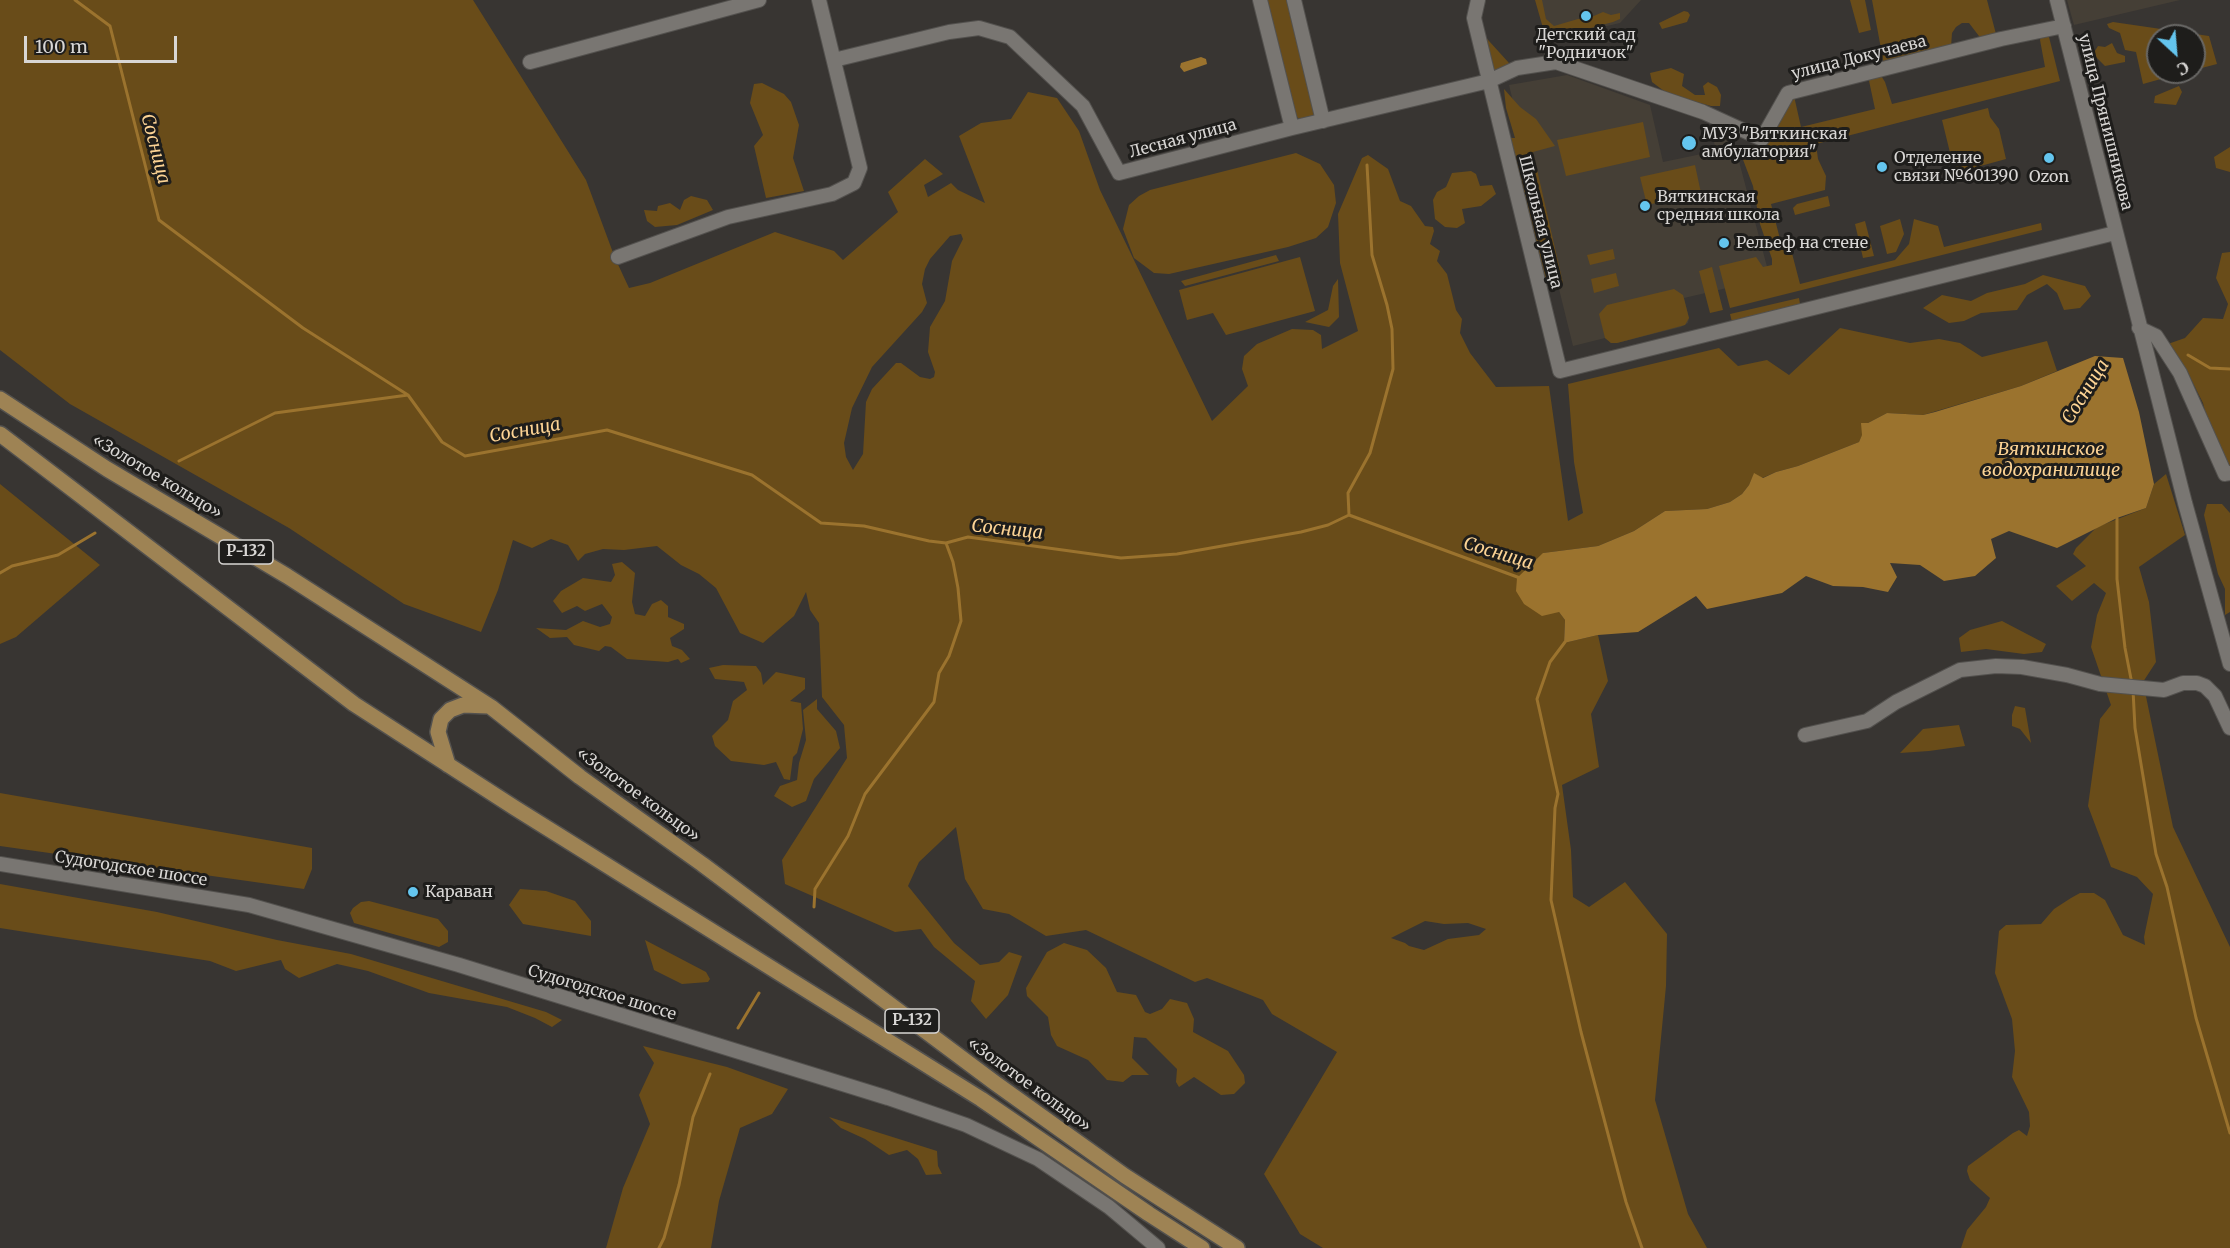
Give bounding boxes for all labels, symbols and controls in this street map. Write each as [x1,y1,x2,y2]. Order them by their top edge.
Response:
marker: Детский сад "Родничок" [1579,9,1593,23]
scale bar [27,24,180,62]
north arrow [2146,24,2206,84]
place label: Детский сад "Родничок" [1536,25,1636,63]
street label: улица Докучаева [1790,32,1928,84]
street label: улица Прянишникова [2074,32,2136,212]
text: 100 m [35,35,88,58]
text: С [2174,57,2192,80]
water label: Сосница [136,112,174,186]
street label: Лесная улица [1127,115,1239,163]
place label: МУЗ "Вяткинская амбулатория" [1702,124,1847,162]
marker: МУЗ "Вяткинская амбулатория" [1680,134,1698,152]
place label: Отделение связи №601390 [1894,148,2019,186]
marker: Ozon [2042,151,2056,165]
street label: Школьная улица [1514,153,1566,291]
marker: Отделение связи №601390 [1875,160,1889,174]
place label: Ozon [2029,167,2069,187]
place label: Вяткинская средняя школа [1657,187,1780,225]
marker: Вяткинская средняя школа [1638,199,1652,213]
place label: Рельеф на стене [1736,233,1868,253]
marker: Рельеф на стене [1717,236,1731,250]
water label: Сосница [2058,356,2114,428]
water label: Сосница [488,414,562,448]
street label: «Золотое кольцо» [89,431,225,523]
water label: Вяткинское водохранилище [1982,439,2120,482]
water label: Сосница [970,516,1044,544]
water label: Сосница [1461,533,1535,575]
road number: Р-132 [219,540,273,564]
street label: «Золотое кольцо» [573,744,703,846]
street label: Судогодское шоссе [53,847,209,891]
place label: Караван [425,882,493,902]
marker: Караван [406,885,420,899]
street label: Судогодское шоссе [526,961,678,1025]
road number: Р-132 [885,1009,939,1033]
street label: «Золотое кольцо» [964,1034,1094,1136]

